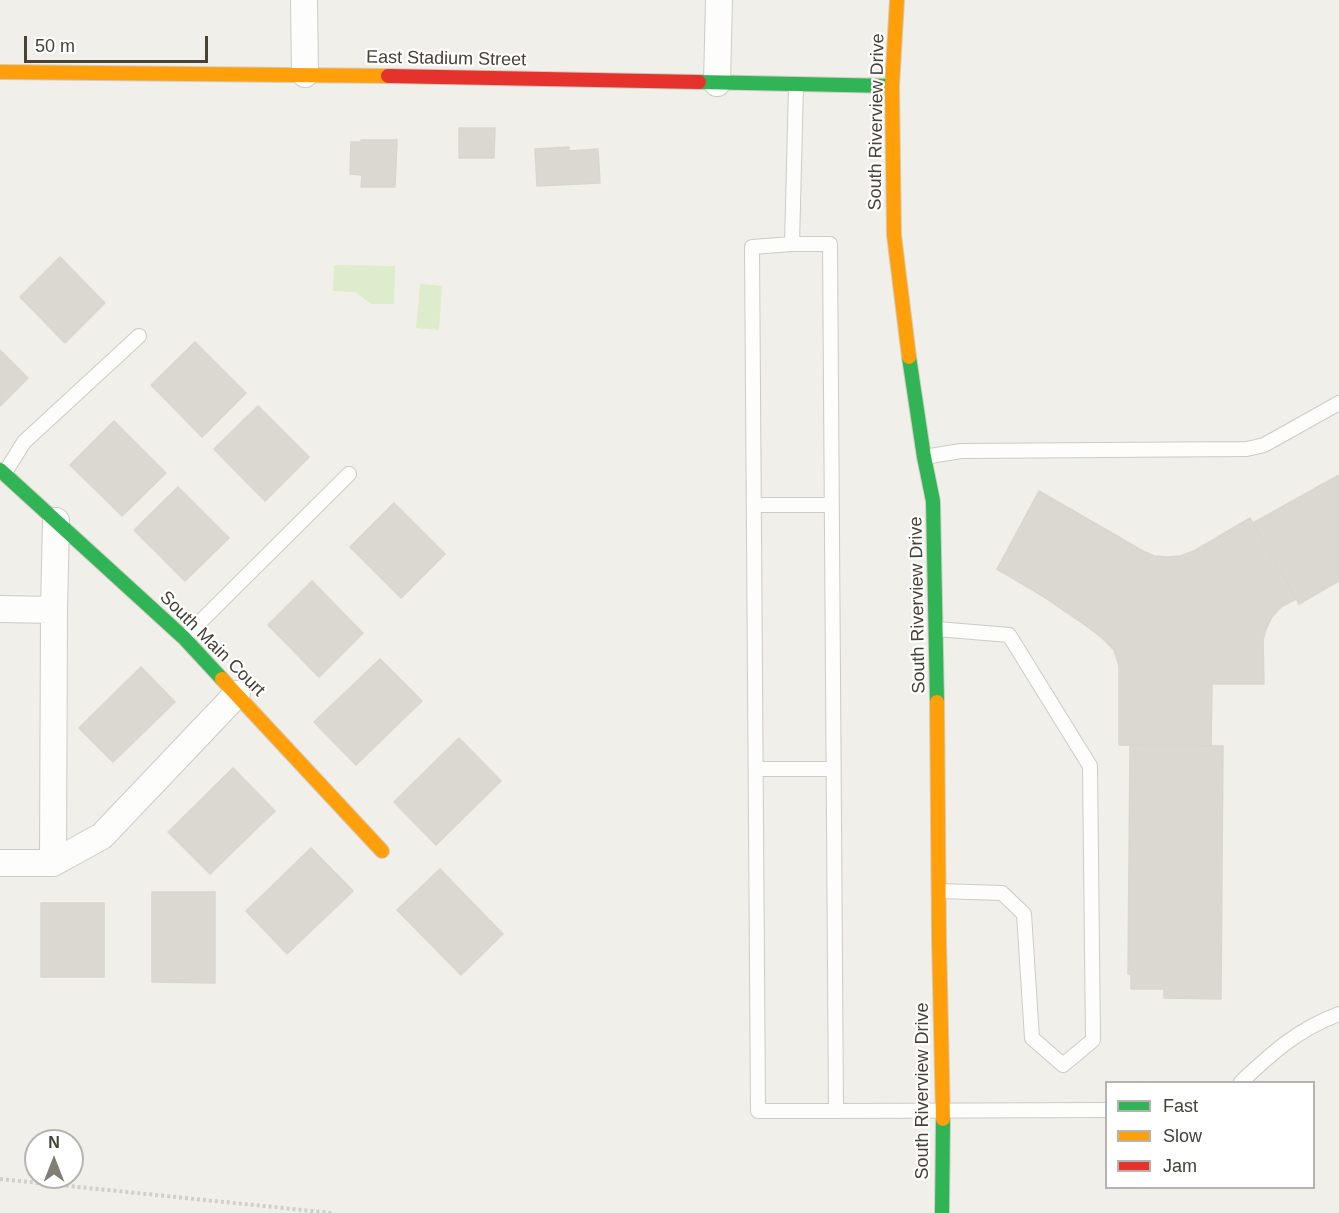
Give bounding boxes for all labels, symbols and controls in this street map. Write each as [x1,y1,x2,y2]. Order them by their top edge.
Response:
scale bar [27,24,212,62]
street label: South Riverview Drive [865,33,889,211]
text: 50 m [35,36,75,56]
street label: East Stadium Street [366,47,526,71]
street label: South Riverview Drive [906,516,930,694]
street label: South Main Court [155,587,269,701]
street label: South Riverview Drive [912,1002,934,1180]
legend [1105,1081,1315,1189]
text: Fast [1163,1096,1198,1116]
text: Slow [1163,1126,1202,1146]
north arrow [24,1129,84,1189]
text: N [48,1134,60,1151]
text: Jam [1163,1156,1197,1176]

